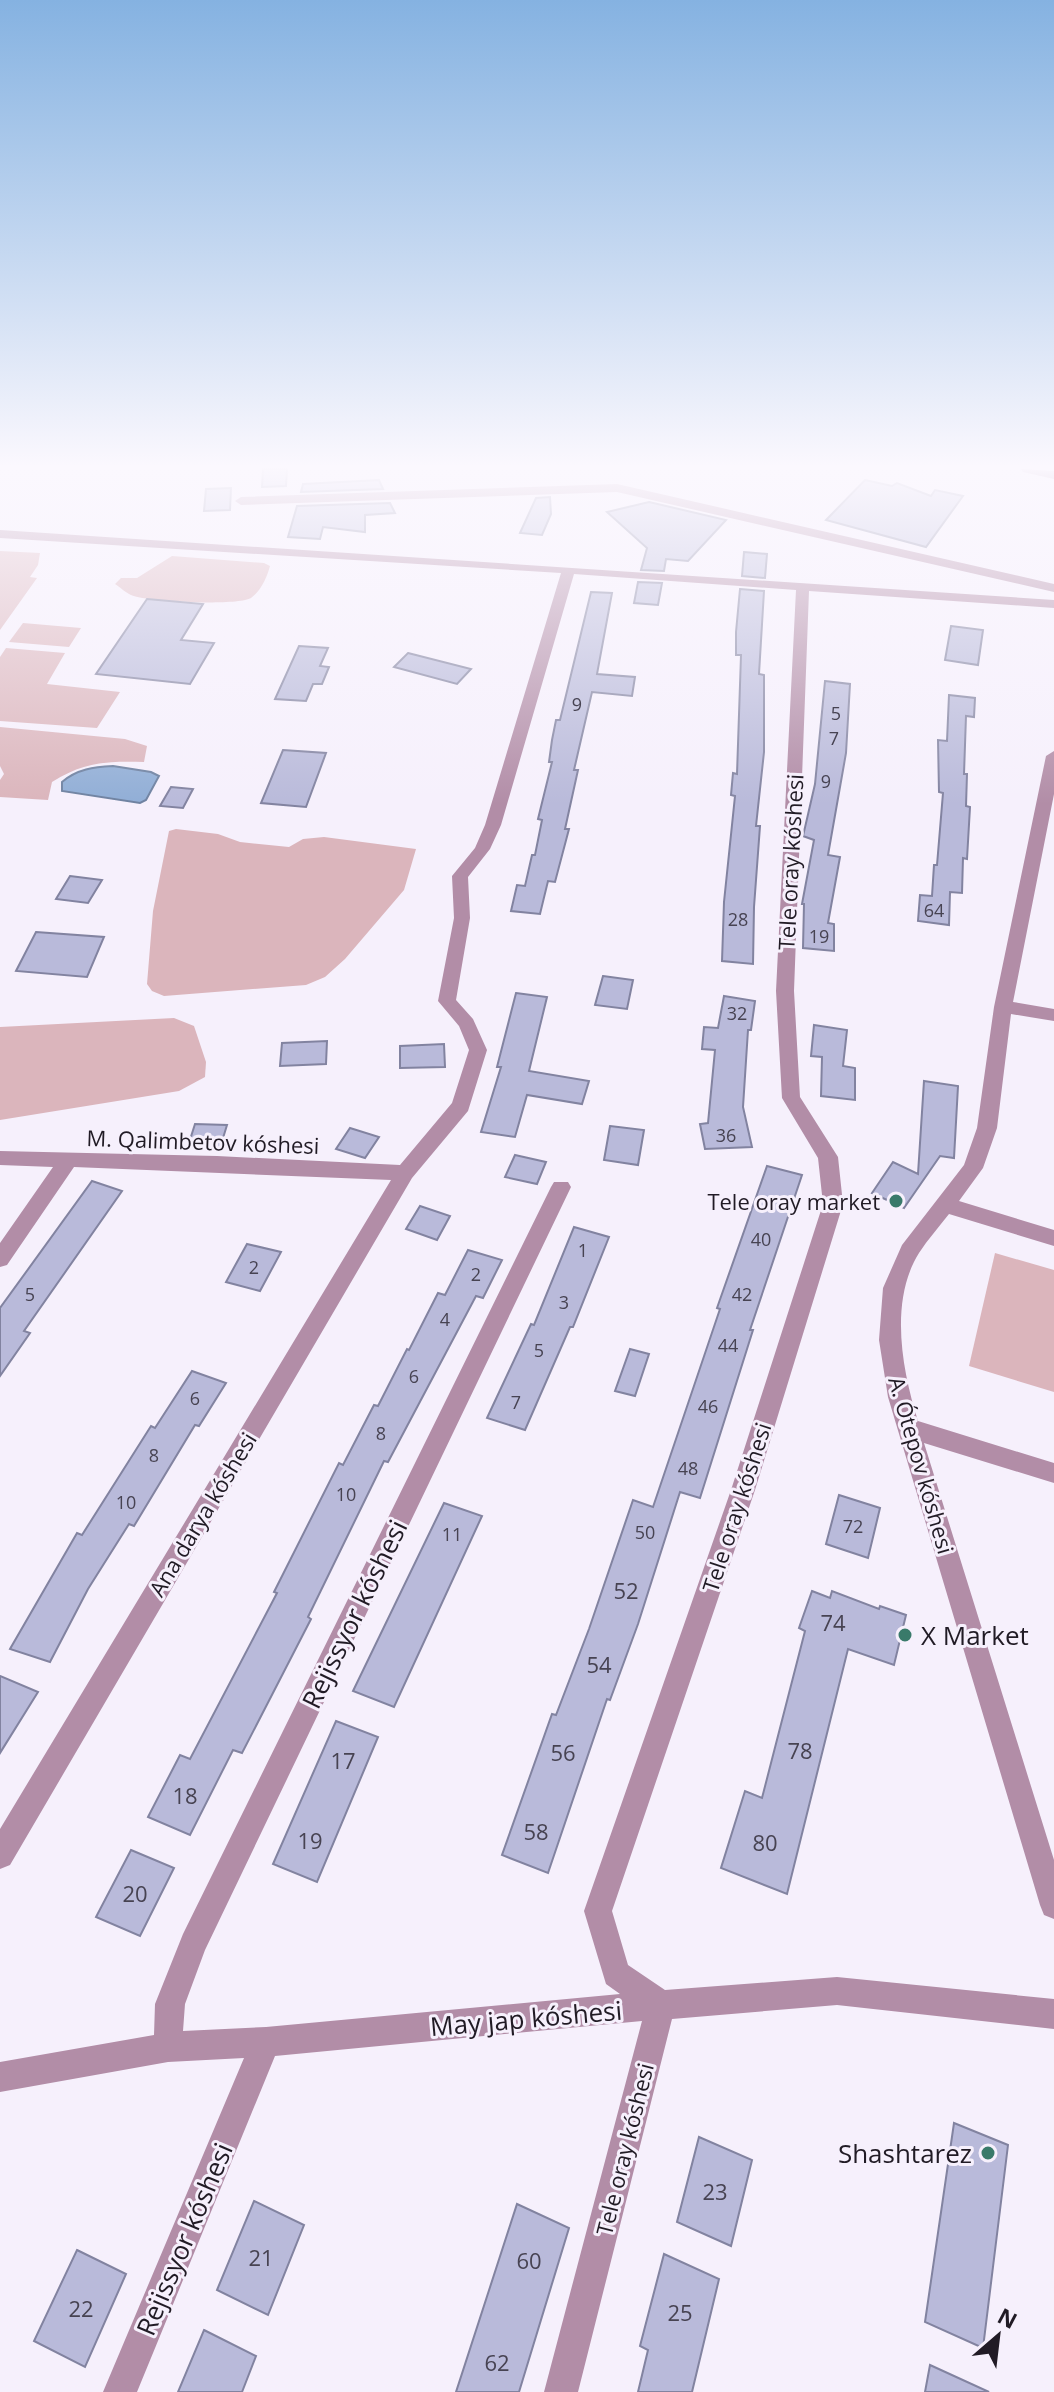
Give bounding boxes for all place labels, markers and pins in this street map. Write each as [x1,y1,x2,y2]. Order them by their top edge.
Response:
place label: Tele oray market [707,1186,880,1216]
marker: Tele oray market [887,1192,905,1210]
place label: X Market [921,1617,1029,1653]
marker: X Market [896,1626,914,1644]
place label: Shashtarez [838,2135,972,2171]
marker: Shashtarez [979,2144,997,2162]

